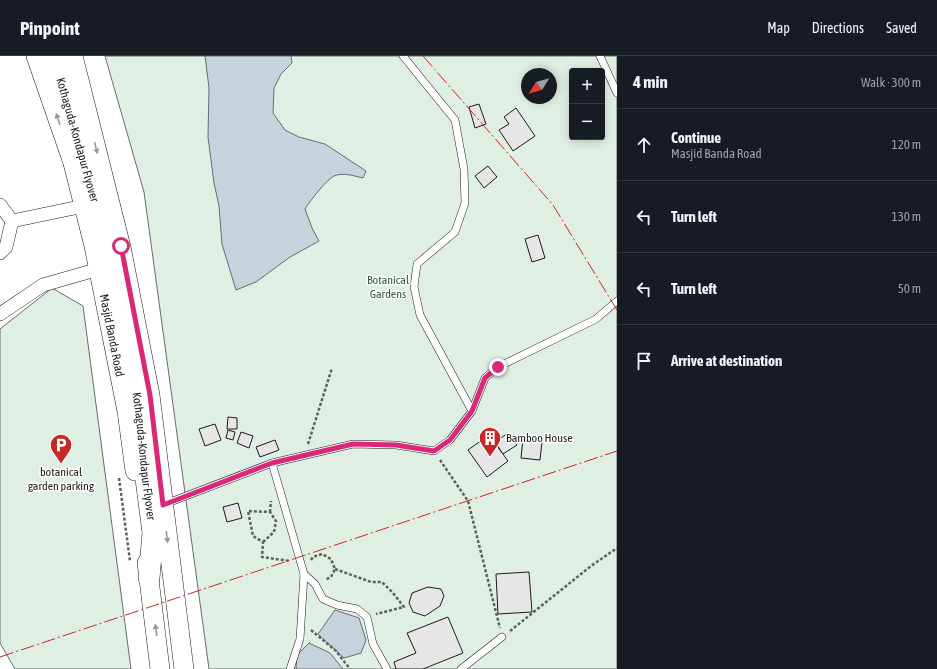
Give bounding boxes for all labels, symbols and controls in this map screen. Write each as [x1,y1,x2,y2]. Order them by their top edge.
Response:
text: Pinpoint [20,17,80,39]
text: Map [767,20,790,36]
text: Directions [812,20,864,36]
text: Saved [886,20,917,36]
north arrow [521,68,557,104]
map controls [569,68,605,140]
button: + [569,68,605,104]
text: 4 min [633,72,668,92]
text: Walk · 300 m [861,75,921,90]
street label: Kothaguda-Kondapur Flyover [53,76,102,204]
button: − [569,104,605,140]
one-way arrow [54,112,60,124]
text: Continue [671,129,721,146]
icon: ahead [633,134,655,156]
text: 120 m [892,137,921,152]
one-way arrow [94,142,100,154]
text: Masjid Banda Road [671,146,762,161]
icon: left [633,206,655,228]
text: Turn left [671,208,717,225]
text: 130 m [892,209,921,224]
route start [112,237,130,255]
park label: Botanical Gardens [367,273,410,301]
icon: left [633,278,655,300]
text: Turn left [671,280,717,297]
text: 50 m [898,281,921,296]
street label: Masjid Banda Road [97,293,127,378]
icon: arrive [633,350,655,372]
text: Arrive at destination [671,352,782,369]
route end [489,358,507,376]
street label: Kothaguda-Kondapur Flyover [130,391,158,521]
building icon: Bamboo House [477,425,503,458]
place label: Bamboo House [506,431,573,445]
parking icon: botanical garden parking [48,432,74,465]
place label: botanical garden parking [28,465,95,493]
one-way arrow [164,531,170,543]
one-way arrow [152,624,159,636]

